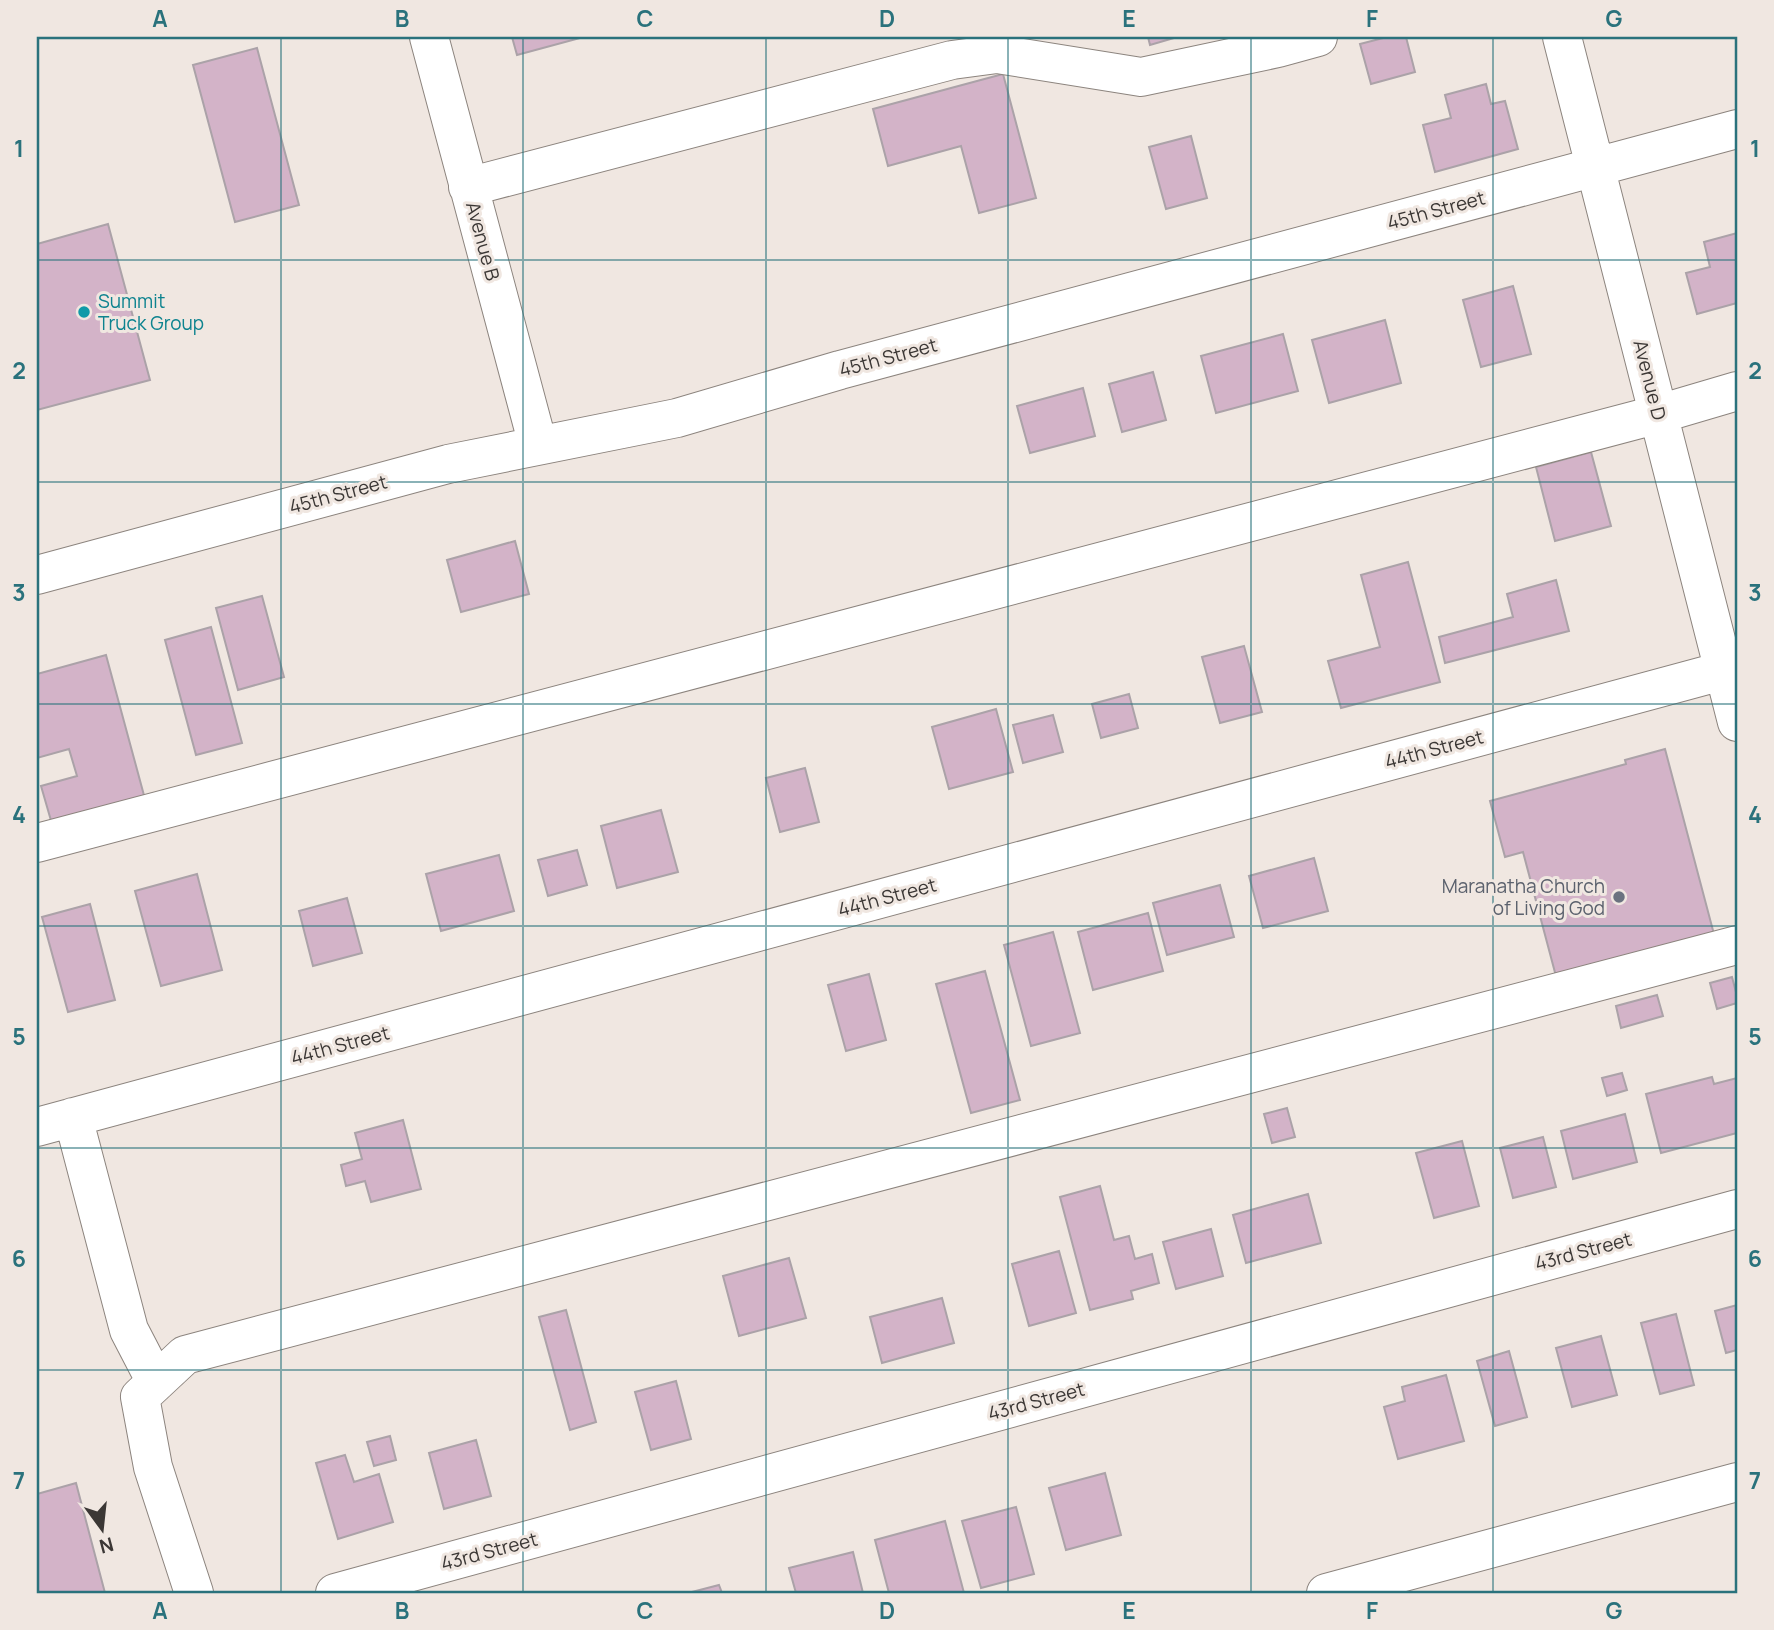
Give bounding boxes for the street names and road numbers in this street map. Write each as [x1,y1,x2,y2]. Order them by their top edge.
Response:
street label: 45th Street [1384,184,1488,236]
street label: Avenue B [460,199,506,284]
street label: 45th Street [836,331,940,383]
street label: Avenue D [1628,337,1672,423]
street label: 45th Street [286,468,390,520]
street label: 44th Street [1382,723,1486,775]
street label: 44th Street [835,871,939,923]
street label: 44th Street [288,1019,392,1071]
street label: 43rd Street [1532,1226,1634,1276]
street label: 43rd Street [985,1376,1087,1426]
street label: 43rd Street [438,1526,540,1576]

